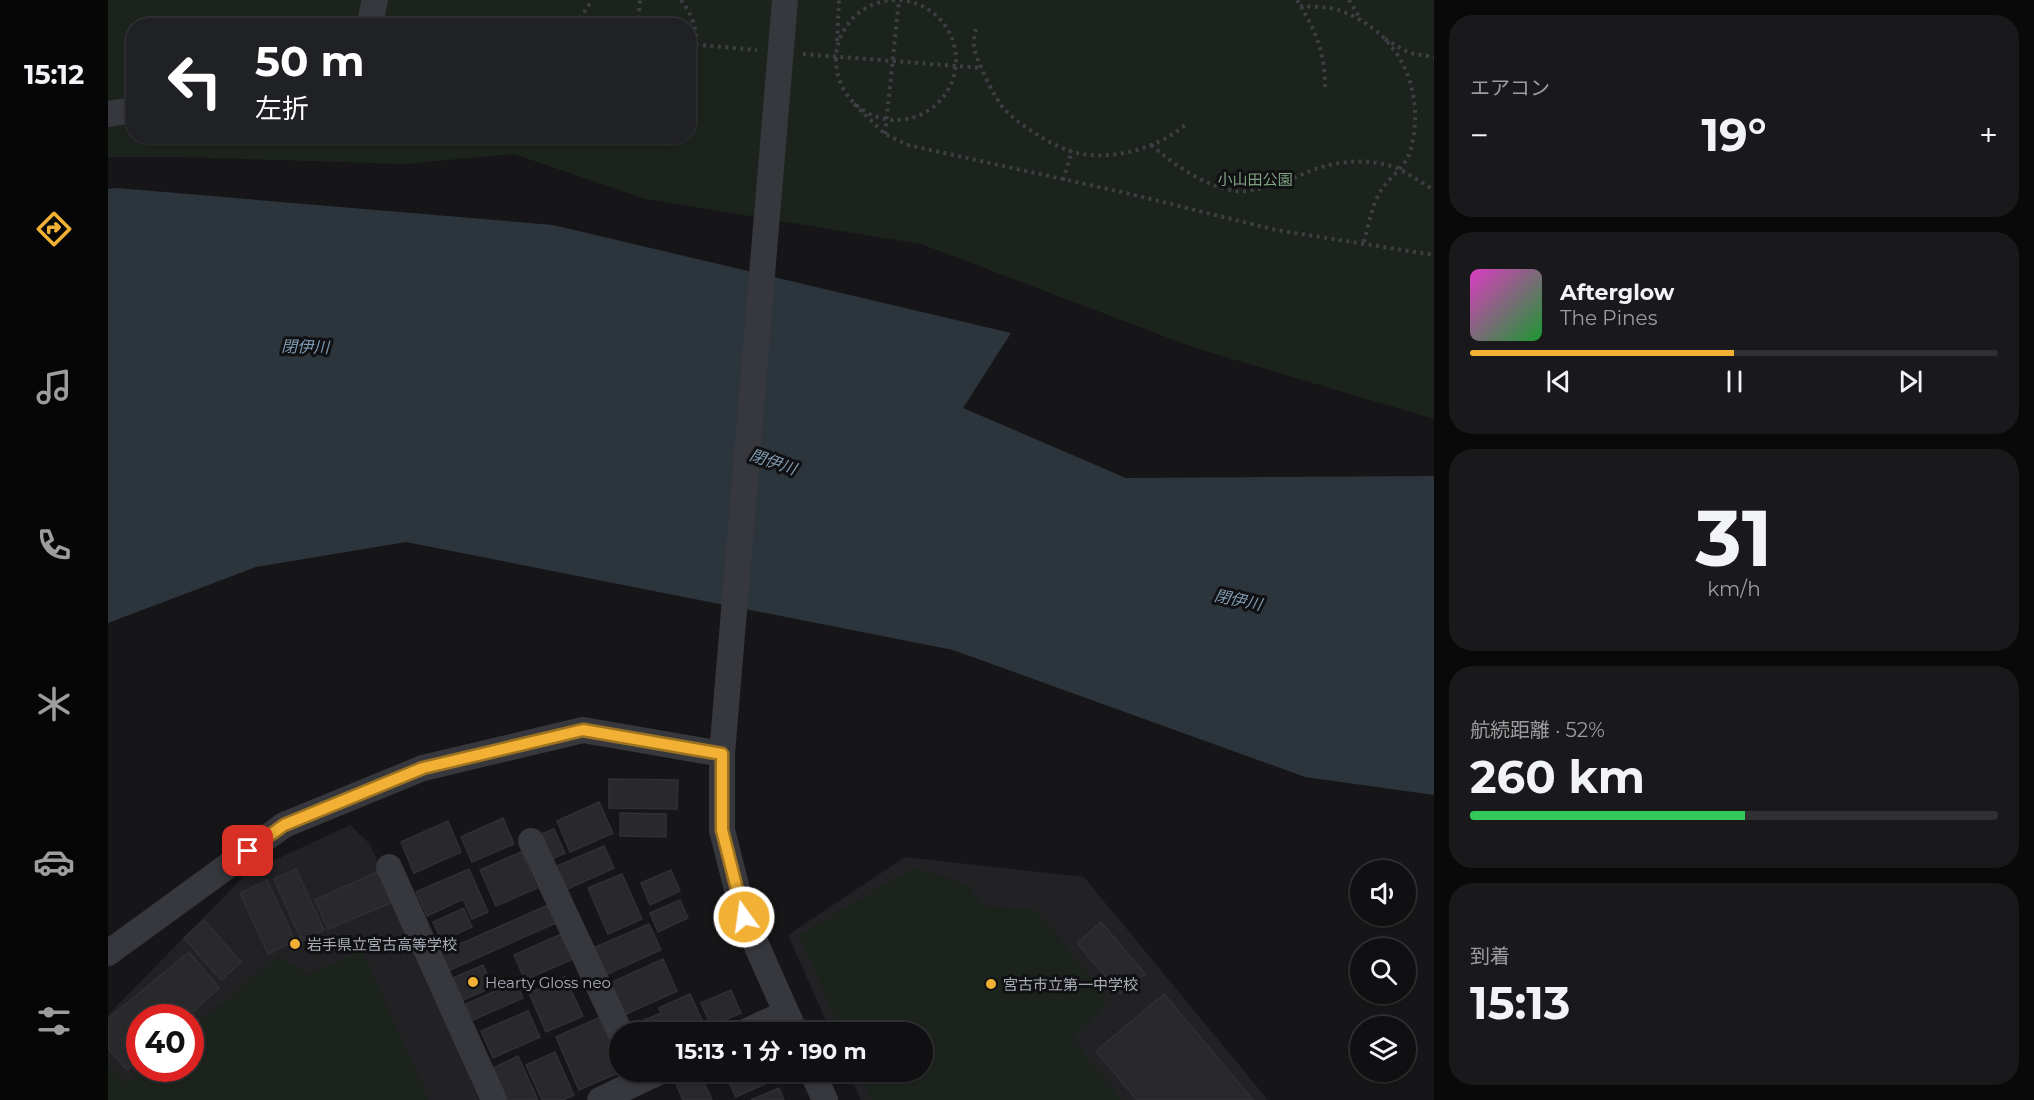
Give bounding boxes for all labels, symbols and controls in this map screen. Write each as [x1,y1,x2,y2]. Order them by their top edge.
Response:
text: 50 m [255,35,364,87]
icon: left [156,42,234,120]
text: 15:12 [24,58,84,91]
text: エアコン [1470,76,1550,100]
text: 左折 [255,92,309,125]
text: 19° [1701,107,1767,162]
text: − [1470,115,1489,155]
text: + [1979,115,1998,155]
park label: 小山田公園 [1217,170,1293,189]
icon: directions [33,208,75,250]
text: Afterglow [1560,279,1674,306]
text: The Pines [1560,306,1657,330]
water label: 閉伊川 [281,337,331,357]
icon: previous [1542,365,1575,398]
icon: pause [1718,365,1751,398]
icon: next [1894,365,1927,398]
icon: music [33,366,75,408]
water label: 閉伊川 [747,445,801,479]
text: 31 [1696,490,1772,586]
icon: phone [33,524,75,566]
text: km/h [1707,577,1761,601]
water label: 閉伊川 [1213,586,1265,615]
icon: climate [33,683,75,725]
text: 航続距離 · 52% [1470,718,1605,742]
text: 260 km [1470,749,1645,804]
pin [222,825,273,876]
icon: arrive [231,834,264,867]
icon: car [33,841,75,883]
map controls [1350,860,1416,1082]
button: sound [1350,860,1416,926]
position arrow [712,885,776,949]
place label: 岩手県立宮古高等学校 [307,935,457,954]
marker: 岩手県立宮古高等学校 [288,937,302,951]
button: search [1350,938,1416,1004]
text: 到着 [1470,944,1510,968]
place label: Hearty Gloss neo [485,973,611,992]
marker: Hearty Gloss neo [466,975,480,989]
place label: 宮古市立第一中学校 [1003,975,1138,994]
text: 15:13 [1470,975,1571,1030]
marker: 宮古市立第一中学校 [984,977,998,991]
icon: filters [33,1000,75,1042]
speed limit sign: 40 [126,1004,204,1082]
button: layers [1350,1016,1416,1082]
text: 15:13 · 1 分 · 190 m [675,1038,867,1065]

